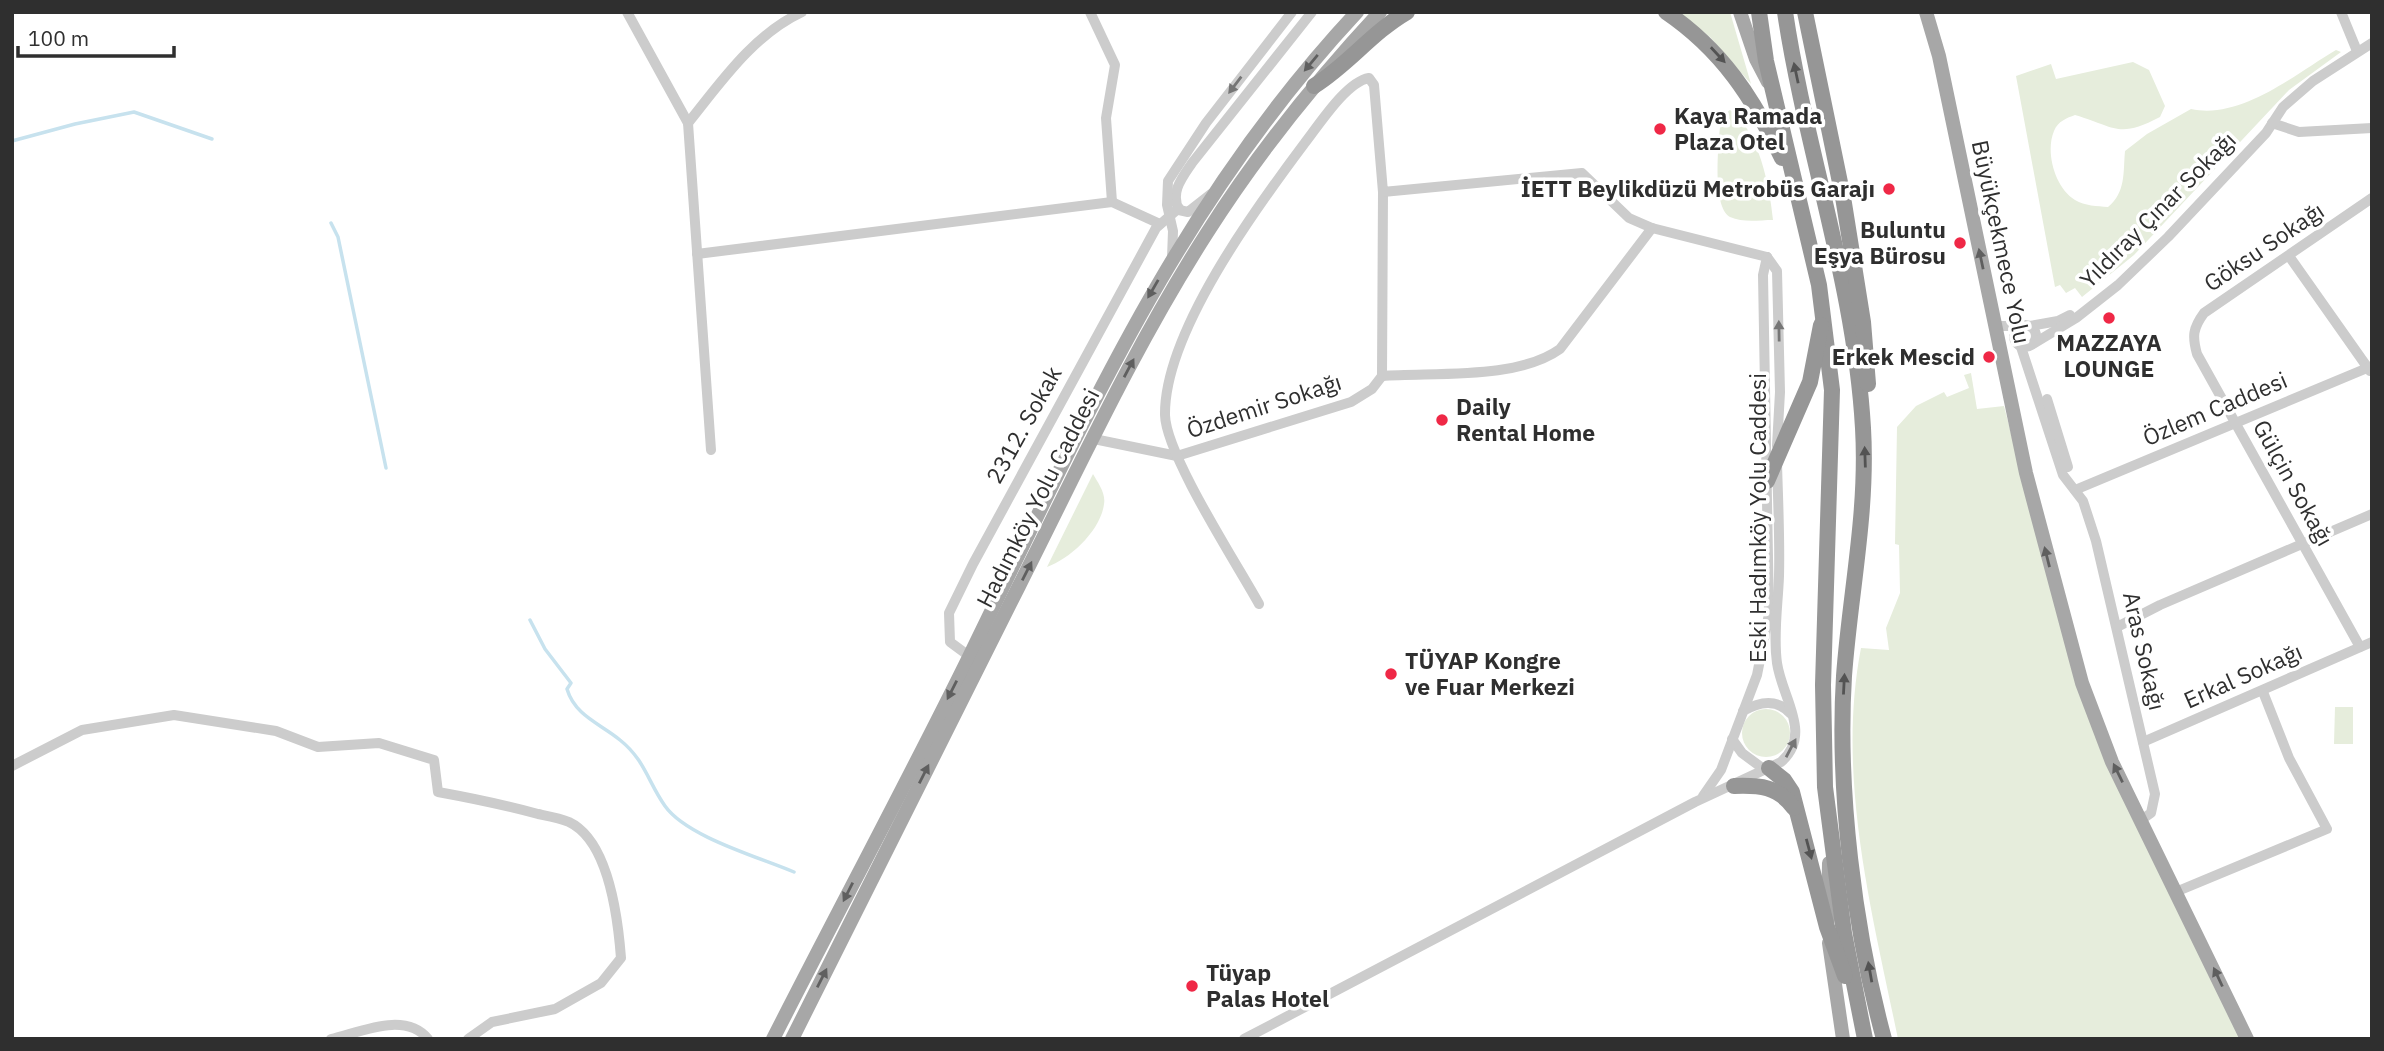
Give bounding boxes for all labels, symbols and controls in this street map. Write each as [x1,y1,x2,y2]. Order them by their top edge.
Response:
scale bar [18,14,173,58]
text: 100 m [28,24,89,52]
one-way arrow [1710,46,1726,64]
one-way arrow [1304,54,1319,72]
one-way arrow [1790,62,1801,84]
one-way arrow [1227,76,1242,94]
place label: Kaya Ramada Plaza Otel [1674,100,1822,156]
marker: Kaya Ramada Plaza Otel [1652,121,1668,137]
street label: Yıldıray Çınar Sokağı [2073,125,2242,294]
street label: Büyükçekmece Yolu [1966,137,2038,346]
place label: İETT Beylikdüzü Metrobüs Garajı [1521,173,1875,203]
marker: İETT Beylikdüzü Metrobüs Garajı [1881,181,1897,197]
street label: Göksu Sokağı [2197,195,2329,297]
place label: Buluntu Eşya Bürosu [1814,214,1946,270]
marker: Buluntu Eşya Bürosu [1952,235,1968,251]
one-way arrow [1975,248,1986,270]
one-way arrow [1147,280,1159,299]
marker: MAZZAYA LOUNGE [2101,310,2117,326]
one-way arrow [1773,320,1785,342]
place label: MAZZAYA LOUNGE [2056,327,2162,383]
place label: Erkek Mescid [1832,341,1975,371]
marker: Erkek Mescid [1981,349,1997,365]
one-way arrow [1124,358,1135,378]
street label: 2312. Sokak [979,361,1068,488]
street label: Özlem Caddesi [2138,364,2291,452]
street label: Özdemir Sokağı [1183,366,1345,444]
street label: Eski Hadımköy Yolu Caddesi [1742,373,1772,663]
street label: Hadımköy Yolu Caddesi [969,383,1105,612]
place label: Daily Rental Home [1456,391,1595,447]
marker: Daily Rental Home [1434,412,1450,428]
street label: Gülçin Sokağı [2247,414,2341,551]
one-way arrow [1859,446,1870,468]
one-way arrow [2042,546,2052,567]
one-way arrow [1021,561,1032,581]
street label: Aras Sokağı [2117,589,2173,713]
street label: Erkal Sokağı [2179,636,2306,714]
place label: TÜYAP Kongre ve Fuar Merkezi [1405,645,1575,701]
marker: TÜYAP Kongre ve Fuar Merkezi [1383,666,1399,682]
one-way arrow [1839,673,1850,695]
one-way arrow [947,680,958,700]
one-way arrow [1785,738,1797,758]
one-way arrow [2112,763,2123,783]
one-way arrow [919,764,930,784]
one-way arrow [1804,838,1814,859]
one-way arrow [842,882,853,902]
place label: Tüyap Palas Hotel [1206,957,1329,1013]
one-way arrow [1864,961,1875,983]
one-way arrow [2212,967,2224,987]
one-way arrow [817,968,828,988]
marker: Tüyap Palas Hotel [1184,978,1200,994]

